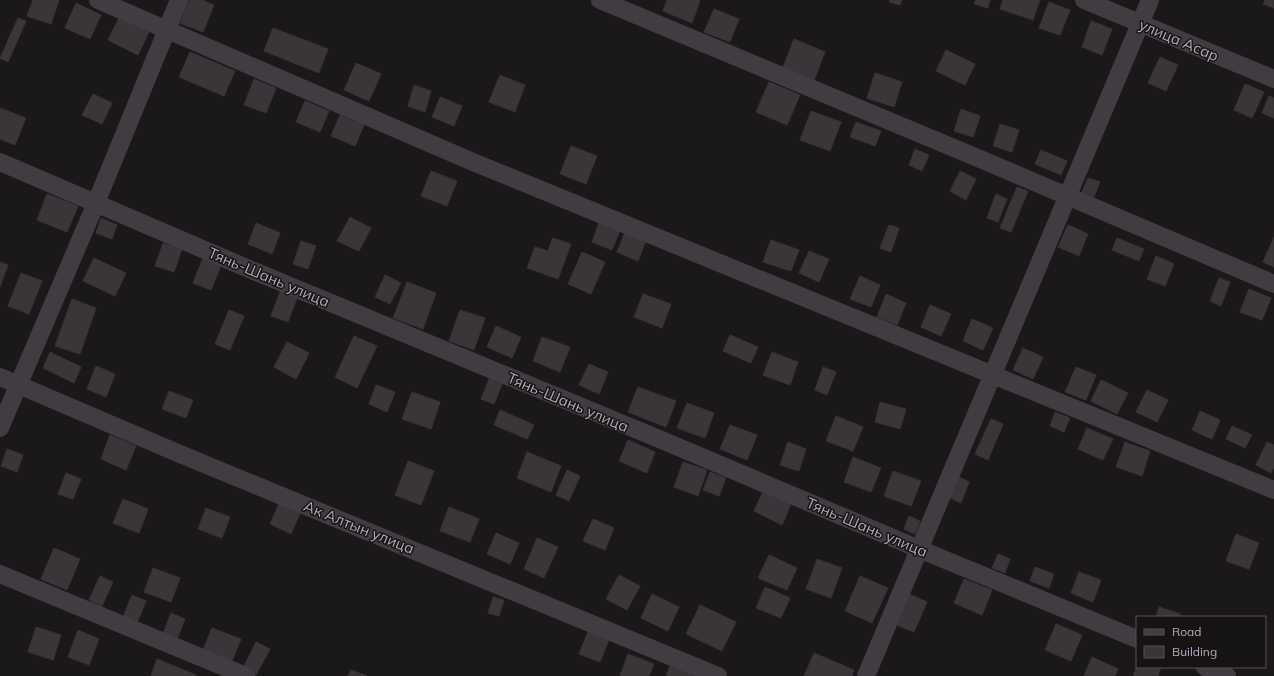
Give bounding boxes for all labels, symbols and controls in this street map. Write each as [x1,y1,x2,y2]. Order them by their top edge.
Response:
street label: улица Асар [1136,15,1222,65]
street label: Тянь-Шань улица [205,243,333,311]
street label: Тянь-Шань улица [504,368,632,436]
street label: Тянь-Шань улица [803,493,931,561]
street label: Ак Алтын улица [301,496,417,558]
legend [1136,616,1266,668]
text: Road [1172,624,1201,639]
text: Building [1172,644,1217,659]

